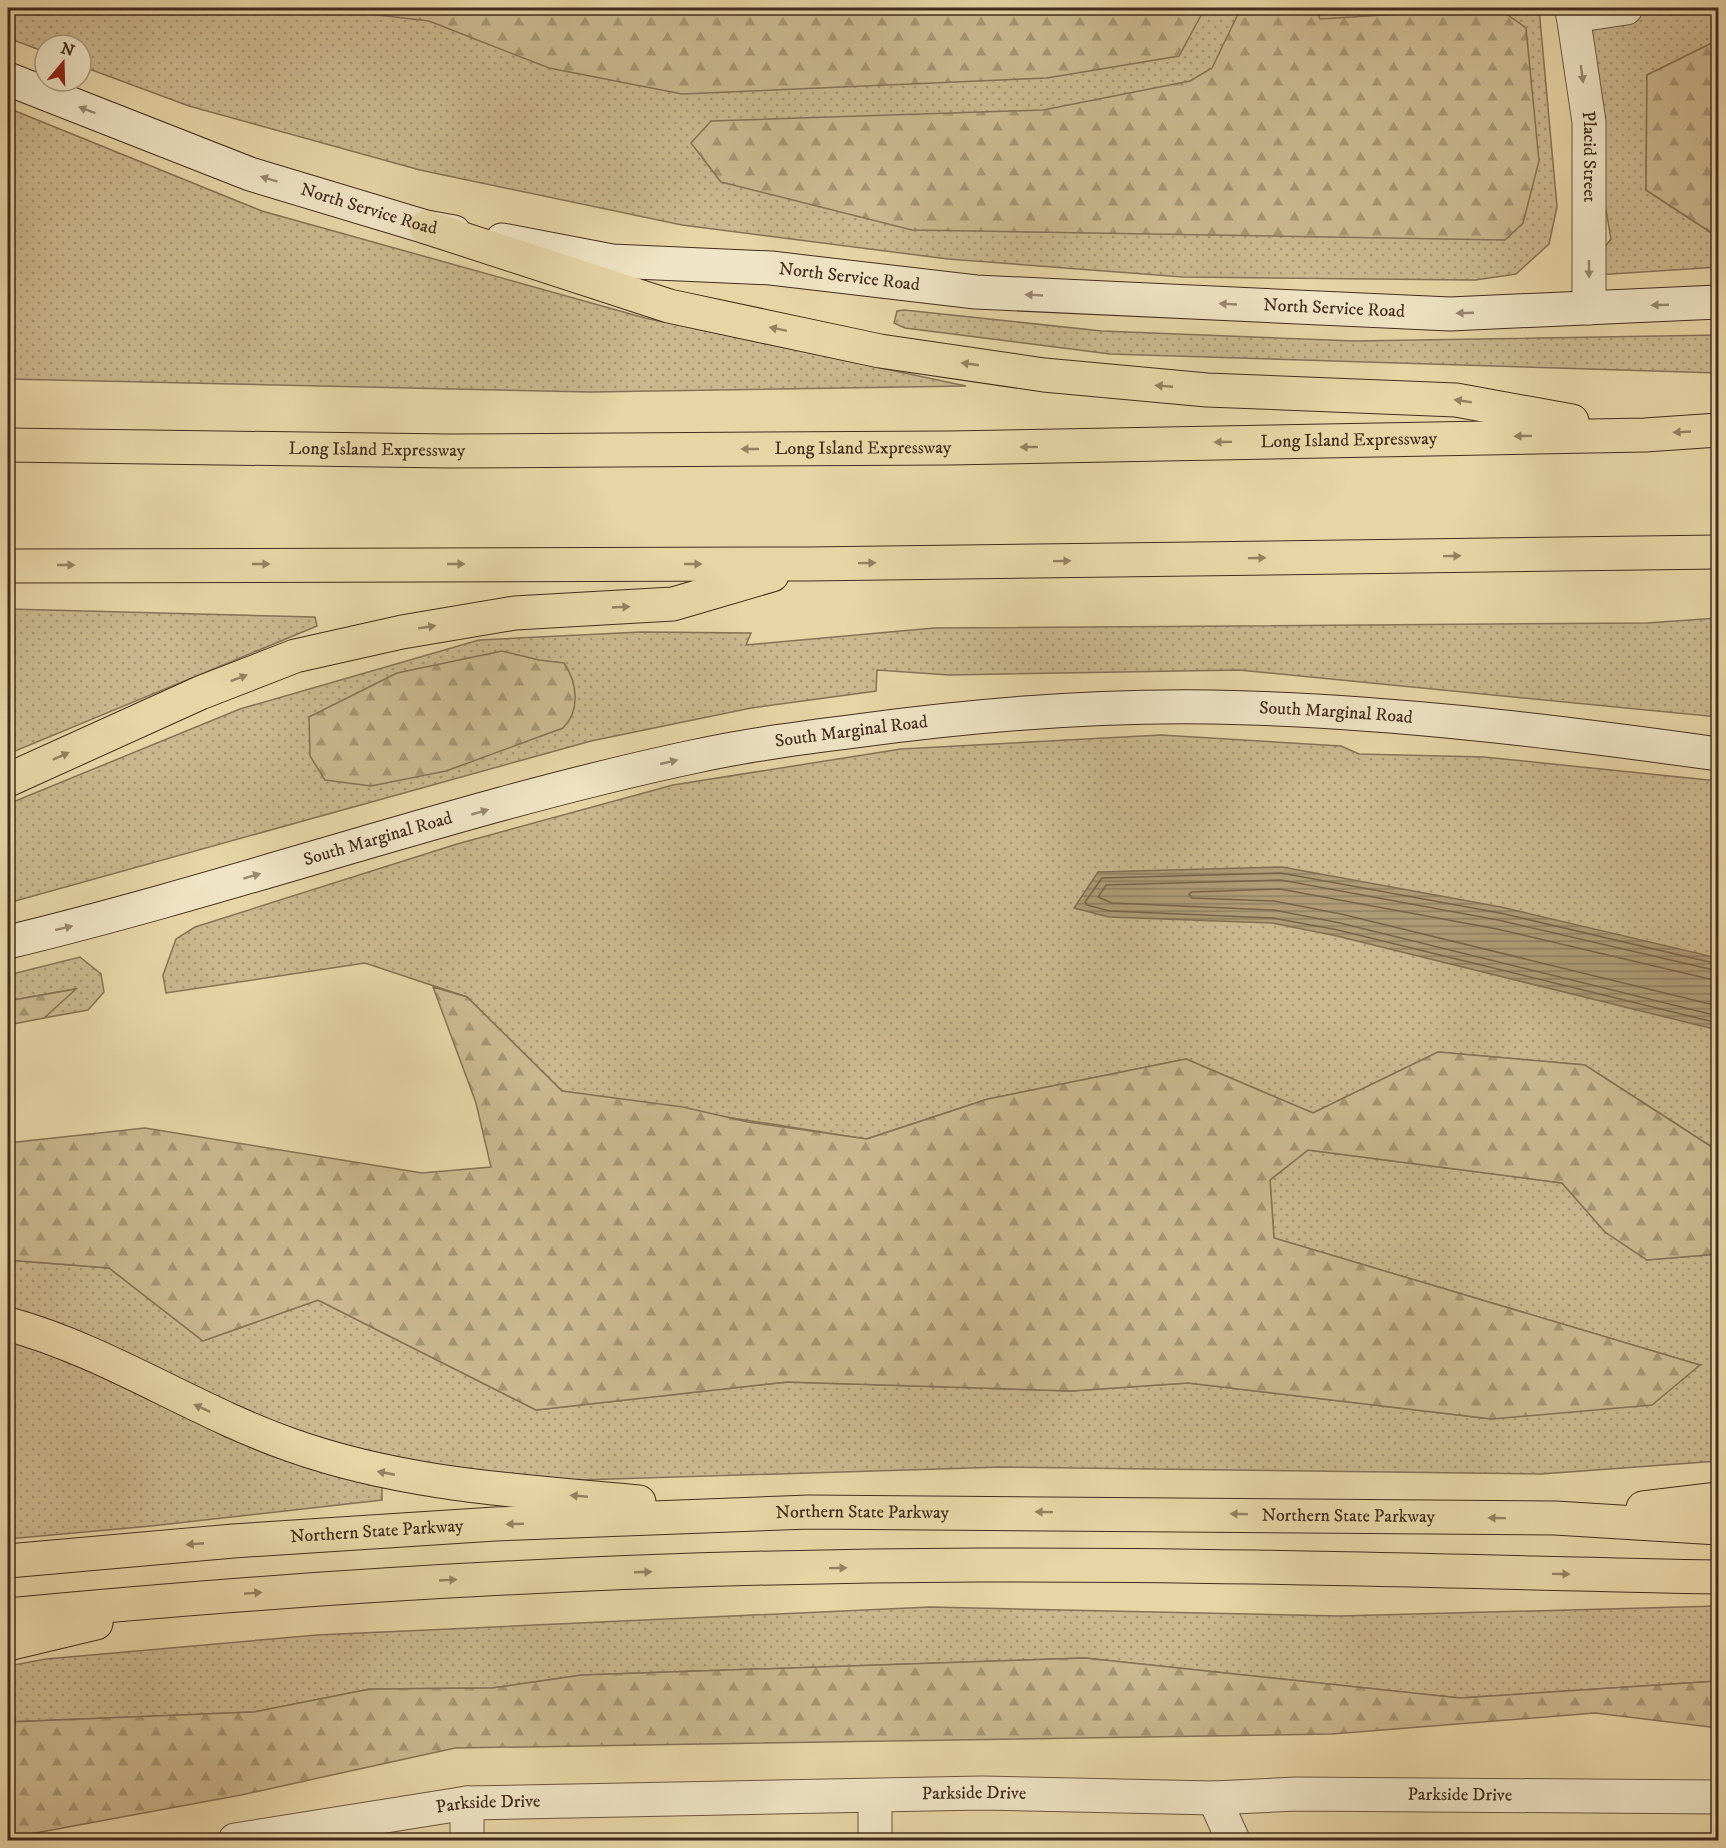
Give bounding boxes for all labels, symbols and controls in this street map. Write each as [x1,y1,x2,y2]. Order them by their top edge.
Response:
north arrow [33,33,93,93]
text: N [58,38,77,61]
one-way arrow [1577,65,1586,84]
one-way arrow [78,105,96,114]
street label: Placid Street [1577,110,1600,203]
one-way arrow [260,174,278,183]
street label: North Service Road [298,179,439,240]
street label: North Service Road [778,258,921,296]
one-way arrow [1584,259,1594,278]
one-way arrow [1024,290,1043,299]
street label: North Service Road [1263,294,1405,323]
one-way arrow [1219,299,1238,308]
one-way arrow [1651,300,1670,309]
one-way arrow [1456,308,1475,317]
one-way arrow [769,324,788,334]
one-way arrow [961,360,980,369]
one-way arrow [1154,381,1173,391]
one-way arrow [1454,397,1473,406]
street label: Long Island Expressway [1260,428,1438,453]
one-way arrow [1672,428,1691,437]
one-way arrow [1514,431,1533,441]
street label: Long Island Expressway [774,437,952,460]
one-way arrow [1214,437,1233,447]
street label: Long Island Expressway [288,438,466,462]
one-way arrow [1019,442,1038,451]
one-way arrow [740,445,759,454]
one-way arrow [1442,551,1461,561]
one-way arrow [1247,553,1266,563]
one-way arrow [1052,556,1071,566]
one-way arrow [857,558,876,568]
one-way arrow [251,559,270,569]
one-way arrow [446,559,465,569]
one-way arrow [683,559,702,569]
one-way arrow [56,560,75,570]
one-way arrow [611,602,630,611]
one-way arrow [418,623,437,632]
one-way arrow [231,673,249,683]
street label: South Marginal Road [1259,697,1414,729]
street label: South Marginal Road [773,711,929,753]
one-way arrow [52,751,70,761]
one-way arrow [660,757,679,766]
street label: South Marginal Road [301,807,455,871]
one-way arrow [472,807,490,816]
one-way arrow [243,871,261,880]
one-way arrow [55,923,74,933]
one-way arrow [194,1403,211,1412]
one-way arrow [376,1468,395,1477]
one-way arrow [570,1491,589,1501]
street label: Northern State Parkway [775,1501,950,1524]
street label: Northern State Parkway [1261,1505,1436,1528]
one-way arrow [1034,1507,1053,1517]
one-way arrow [1229,1510,1248,1519]
one-way arrow [1487,1513,1506,1523]
street label: Northern State Parkway [289,1515,465,1548]
one-way arrow [506,1519,525,1528]
one-way arrow [186,1539,205,1549]
one-way arrow [828,1563,847,1572]
one-way arrow [633,1567,652,1577]
one-way arrow [1551,1569,1570,1578]
one-way arrow [438,1576,457,1585]
one-way arrow [244,1589,263,1598]
street label: Parkside Drive [921,1782,1027,1805]
street label: Parkside Drive [1407,1784,1512,1807]
street label: Parkside Drive [434,1791,541,1819]

